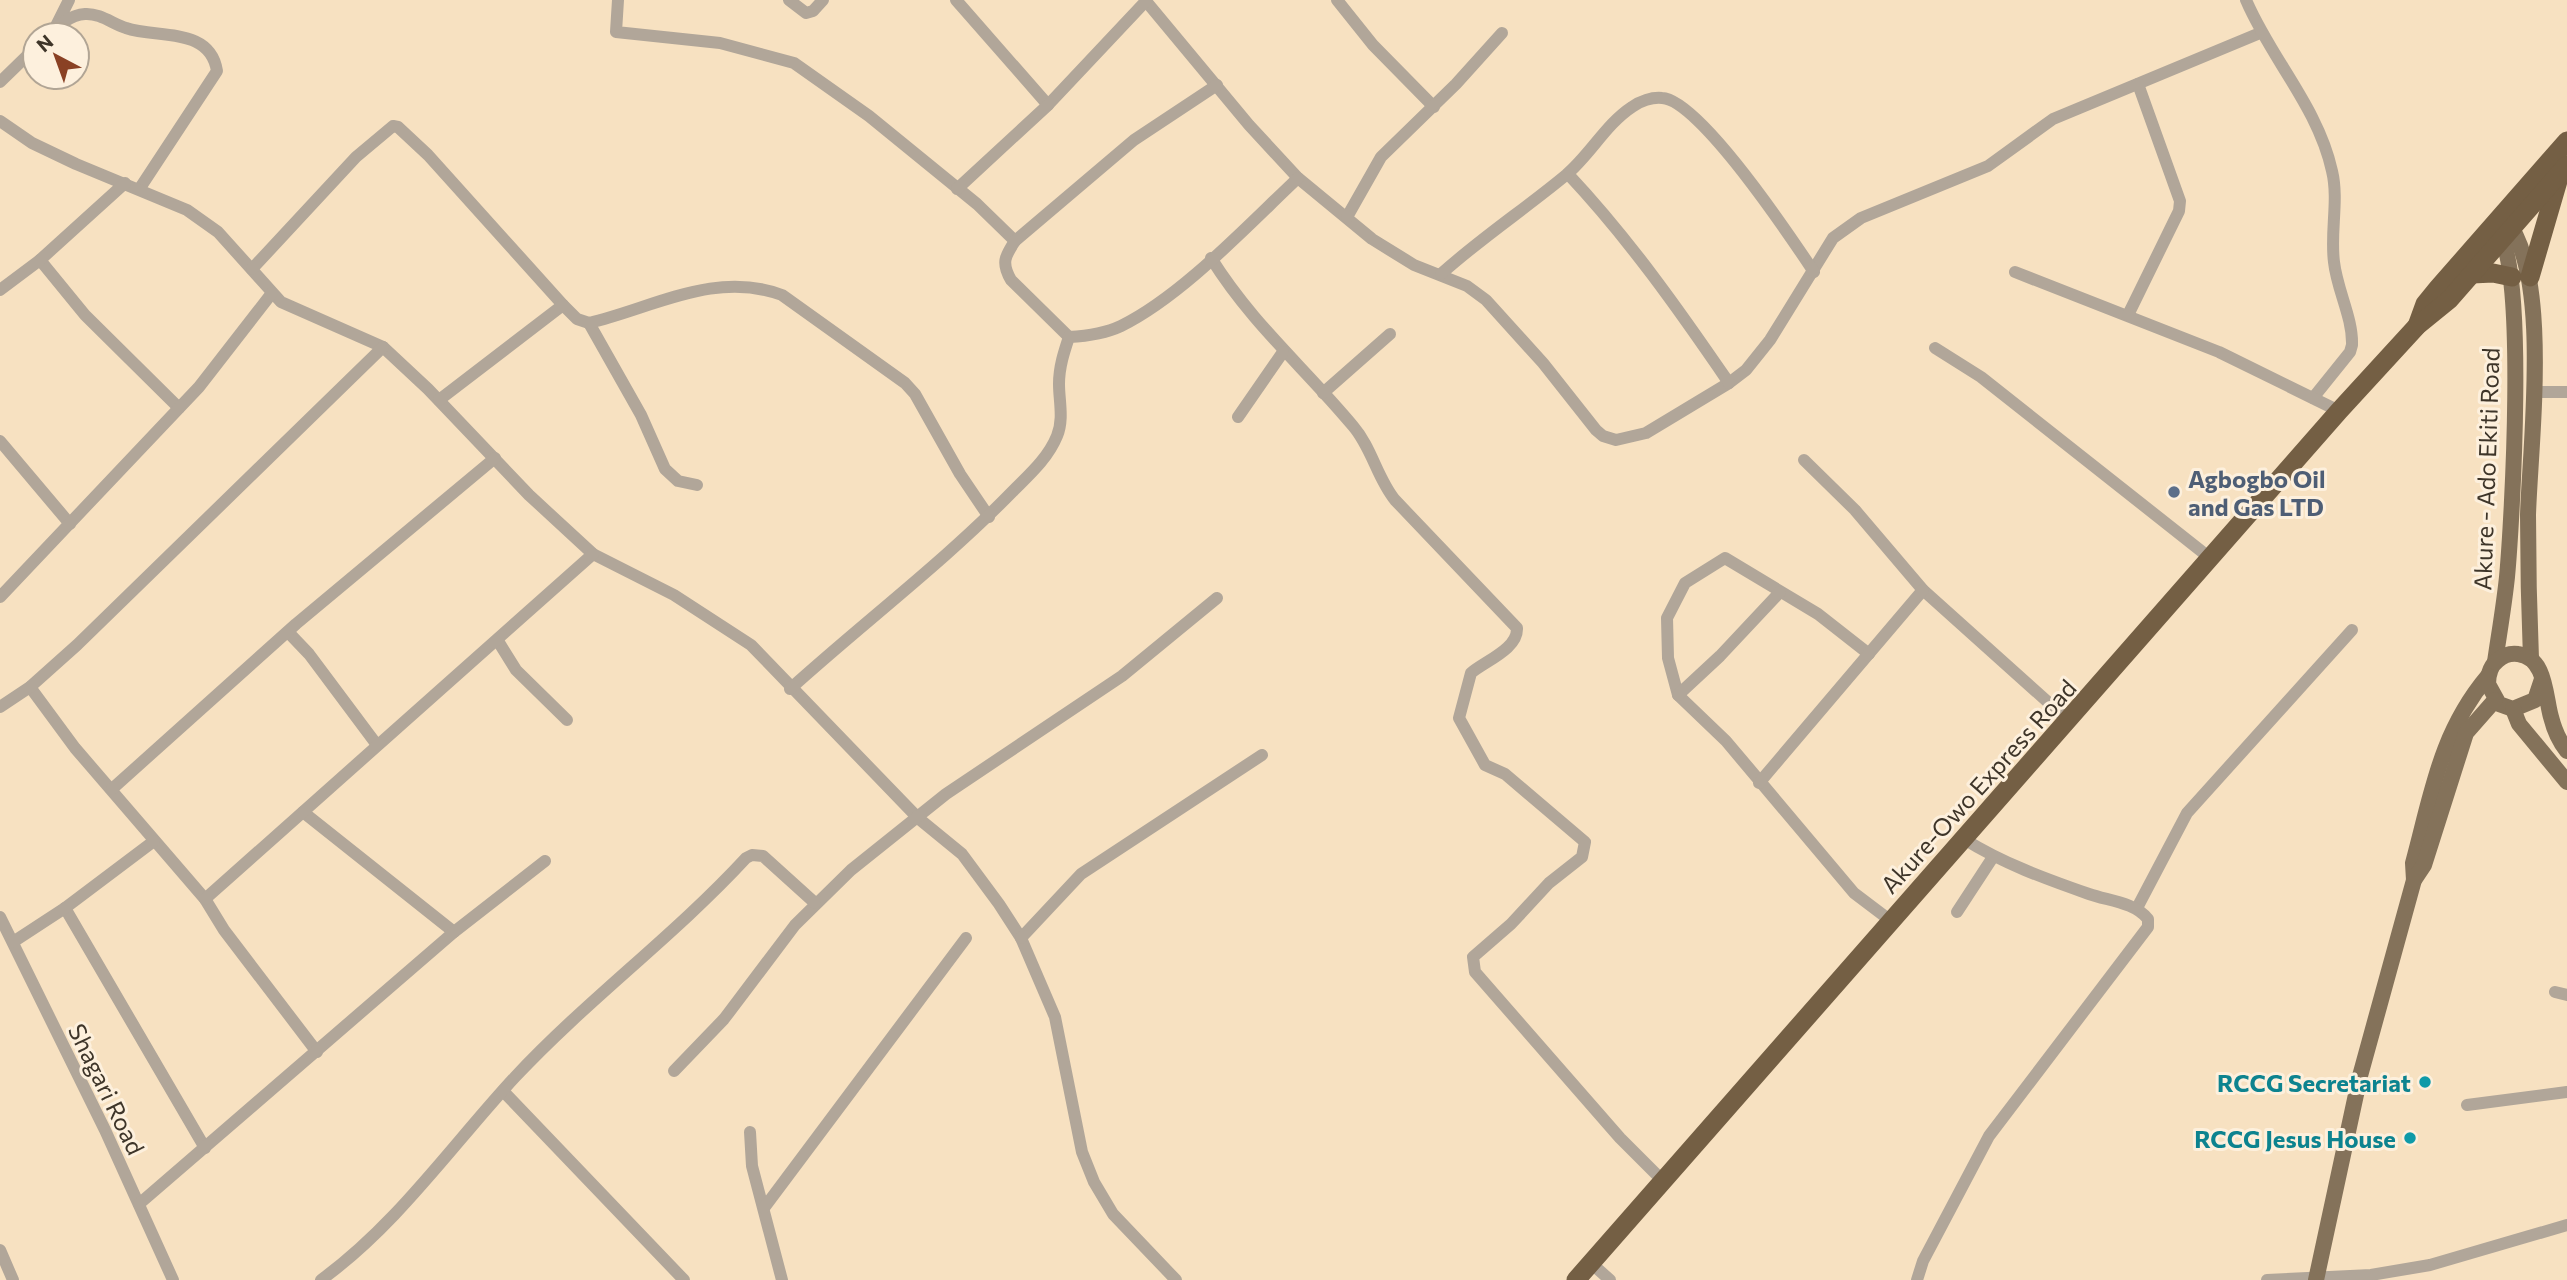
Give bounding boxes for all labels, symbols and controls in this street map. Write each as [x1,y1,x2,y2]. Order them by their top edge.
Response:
north arrow [21,21,91,91]
text: N [32,29,57,56]
street label: Akure - Ado Ekiti Road [2467,347,2505,591]
place label: Agbogbo Oil and Gas LTD [2188,464,2325,521]
marker: Agbogbo Oil and Gas LTD [2166,484,2182,500]
street label: Akure-Owo Express Road [1874,673,2082,899]
street label: Shagari Road [63,1019,151,1159]
place label: RCCG Secretariat [2217,1068,2411,1097]
marker: RCCG Secretariat [2417,1074,2433,1090]
place label: RCCG Jesus House [2194,1124,2396,1153]
marker: RCCG Jesus House [2402,1130,2418,1146]

